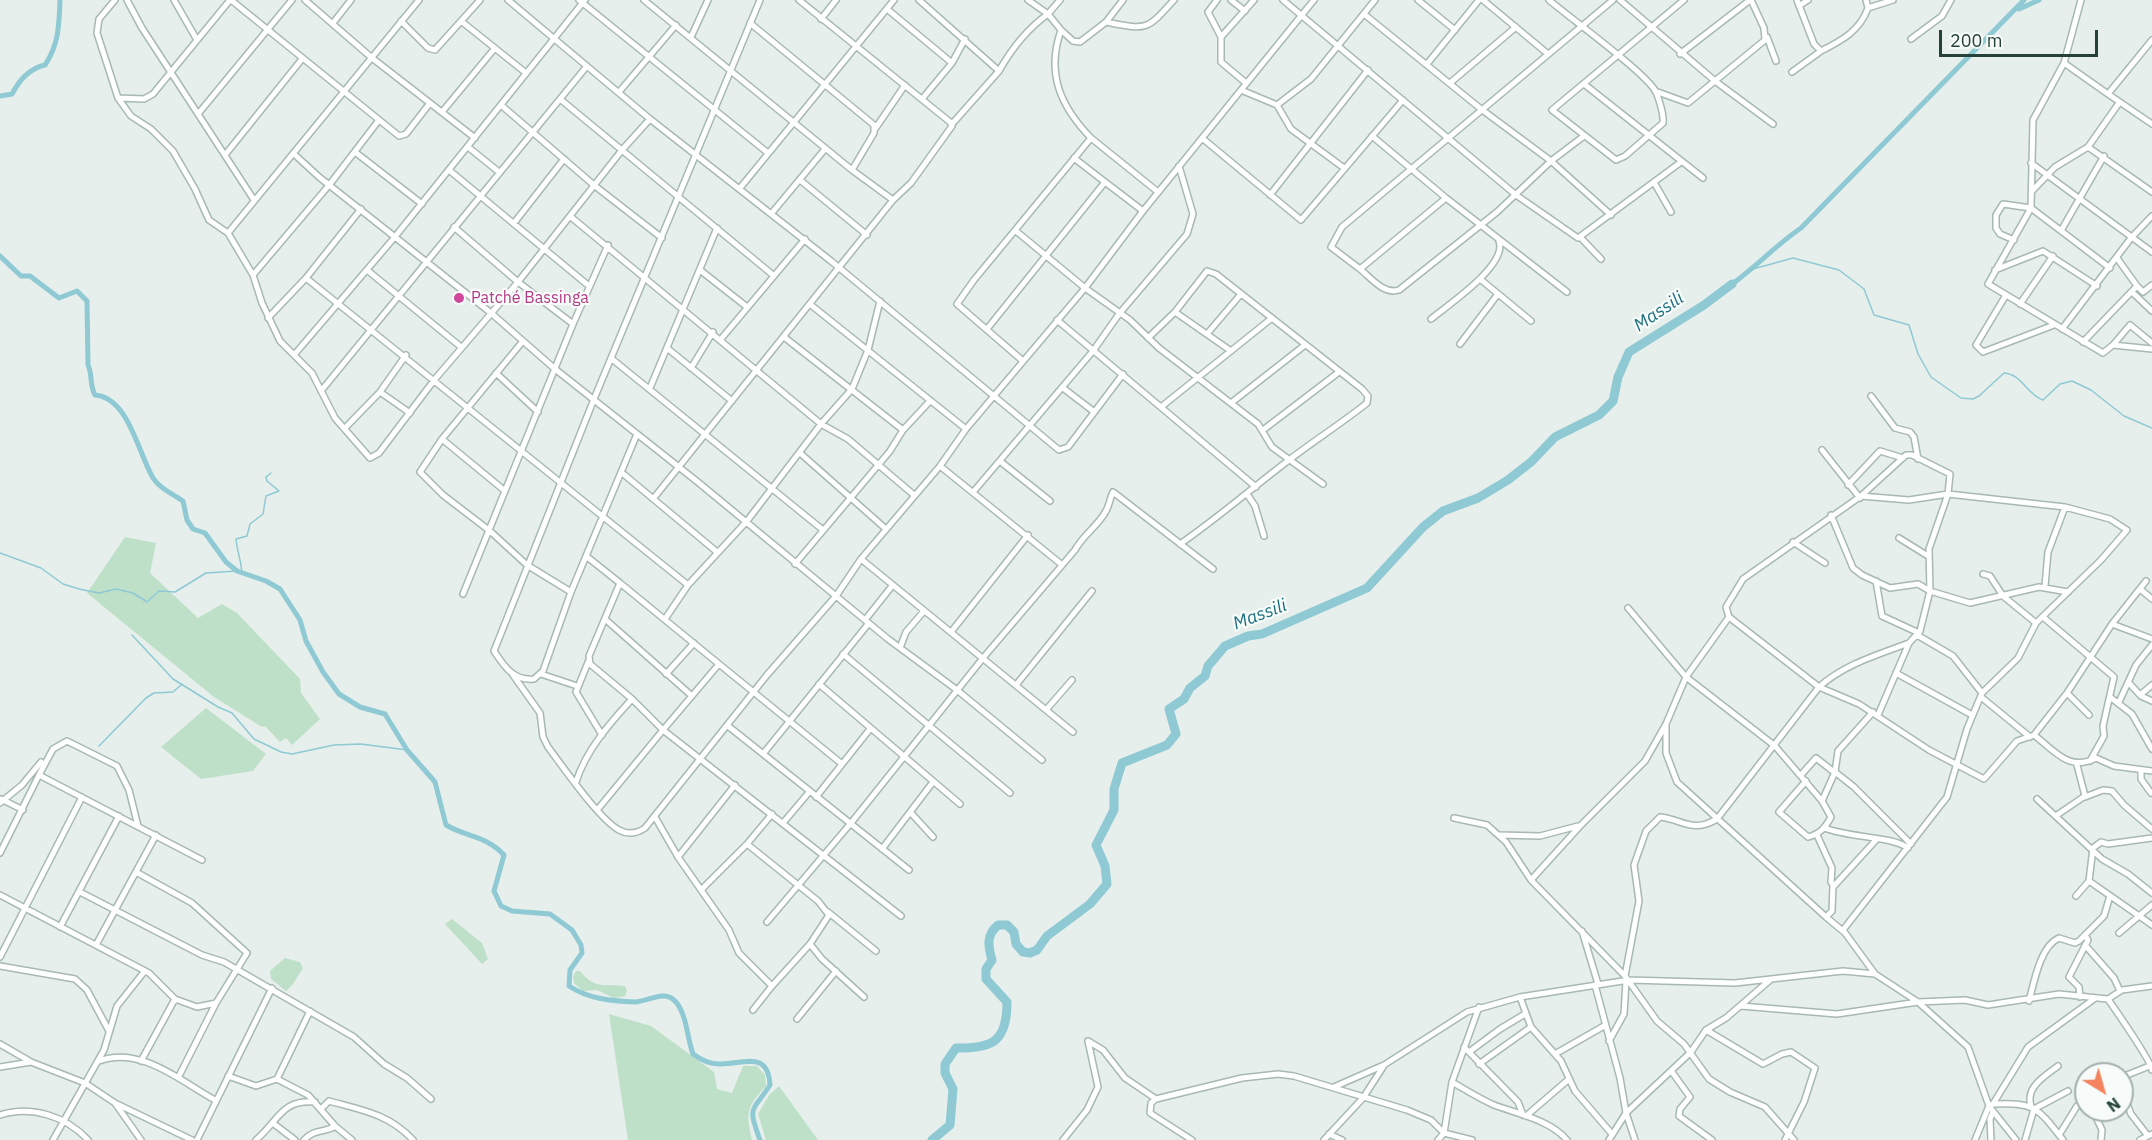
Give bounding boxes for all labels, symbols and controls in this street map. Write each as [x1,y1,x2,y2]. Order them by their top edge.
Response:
scale bar [1942,18,2101,56]
text: 200 m [1950,29,2002,52]
water label: Massili [1630,287,1688,337]
place label: Patché Bassinga [471,288,589,308]
marker: Patché Bassinga [452,291,466,305]
water label: Massili [1230,595,1290,635]
north arrow [2074,1062,2134,1122]
text: N [2103,1093,2124,1116]

